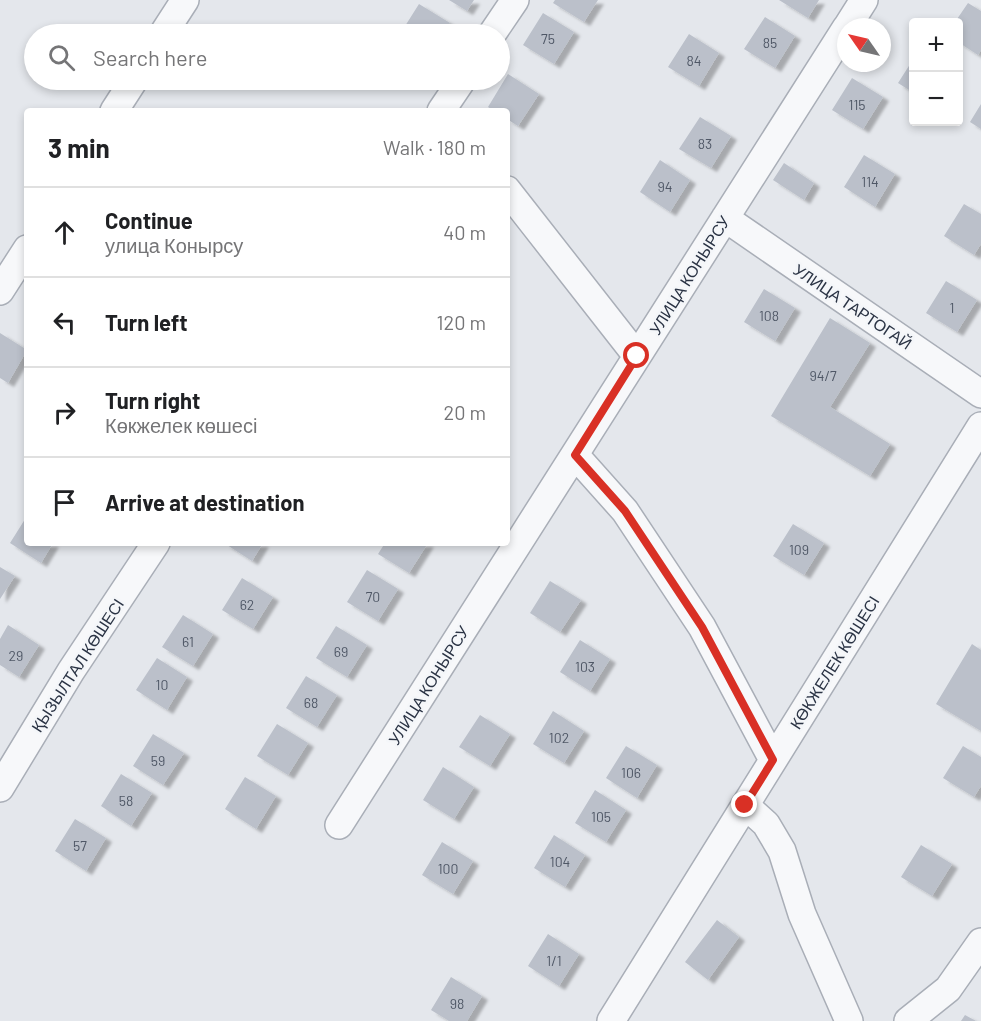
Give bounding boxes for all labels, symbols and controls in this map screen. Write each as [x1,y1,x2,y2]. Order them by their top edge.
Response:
north arrow [837,18,891,72]
map controls [909,18,963,126]
button: + [909,18,963,72]
search box [24,24,510,90]
house number: 75 [541,30,555,47]
house number: 85 [763,34,777,51]
icon: search [45,41,78,74]
text: Search here [93,44,207,70]
house number: 84 [686,52,702,69]
button: − [909,72,963,126]
house number: 115 [848,96,866,113]
text: 3 min [48,132,110,163]
text: Walk · 180 m [383,135,486,159]
house number: 83 [698,135,712,152]
house number: 114 [861,173,879,190]
house number: 94 [657,178,673,195]
text: Continue [105,207,193,233]
street label: УЛИЦА КОНЫРСУ [645,211,734,338]
icon: ahead [48,216,81,249]
text: 40 m [443,220,486,244]
text: улица Конырсу [105,233,243,257]
street label: УЛИЦА ТАРТОГАЙ [790,259,916,353]
house number: 1 [950,299,954,316]
icon: left [48,306,81,339]
house number: 108 [759,307,779,324]
text: Turn left [105,309,188,335]
text: 120 m [436,310,486,334]
route start [623,342,649,368]
house number: 94/7 [809,367,837,384]
text: Turn right [105,387,200,413]
icon: right [48,396,81,429]
text: 20 m [443,400,486,424]
text: Көкжелек көшесі [105,413,257,437]
icon: arrive [48,486,81,519]
text: Arrive at destination [105,489,304,515]
house number: 109 [789,541,809,558]
house number: 70 [366,588,380,605]
street label: КӨКЖЕЛЕК КӨШЕСІ [785,592,883,732]
street label: ҚЫЗЫЛТАЛ КӨШЕСІ [27,595,127,735]
house number: 62 [240,596,254,613]
street label: УЛИЦА КОНЫРСУ [384,621,473,748]
house number: 61 [182,633,194,650]
house number: 69 [334,643,348,660]
house number: 29 [9,647,23,664]
house number: 103 [575,658,595,675]
house number: 10 [156,676,168,693]
house number: 68 [304,694,318,711]
house number: 102 [549,729,569,746]
house number: 59 [151,752,165,769]
house number: 106 [621,764,641,781]
route end [731,791,757,817]
house number: 58 [119,792,133,809]
house number: 105 [591,808,611,825]
house number: 57 [73,837,87,854]
house number: 104 [550,853,570,870]
house number: 100 [438,860,458,877]
house number: 1/1 [546,952,562,969]
house number: 98 [450,995,464,1012]

